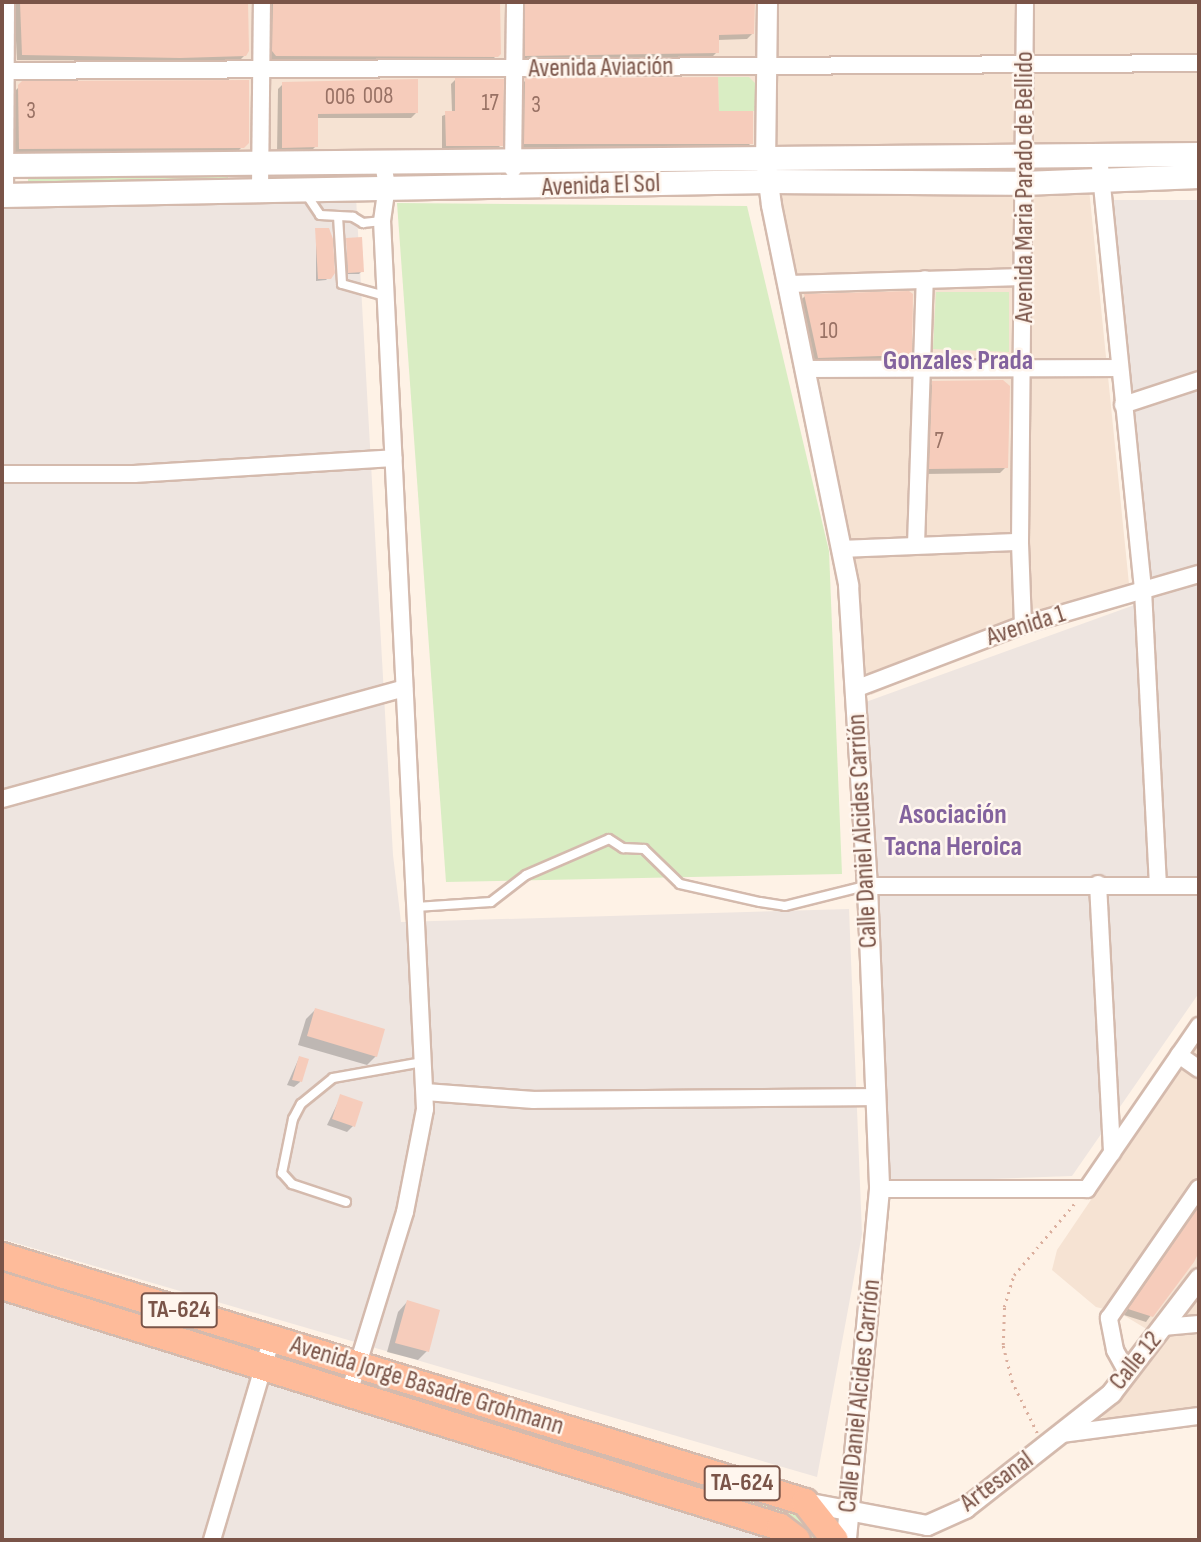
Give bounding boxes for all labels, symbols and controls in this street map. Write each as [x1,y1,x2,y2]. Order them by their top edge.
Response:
street label: Avenida Aviación [528,51,674,85]
street label: Avenida Maria Parado de Bellido [1009,51,1041,323]
house number: 008 [363,82,393,110]
house number: 006 [325,83,355,111]
house number: 17 [481,89,499,117]
house number: 3 [531,91,541,119]
house number: 3 [26,97,36,125]
street label: Avenida El Sol [541,168,661,204]
house number: 10 [820,317,838,345]
district label: Gonzales Prada [883,344,1033,378]
house number: 7 [934,427,944,455]
street label: Avenida 1 [983,599,1069,653]
street label: Calle Daniel Alcides Carrión [841,713,885,949]
district label: Asociación Tacna Heroica [884,798,1022,864]
street label: Calle Daniel Alcides Carrión [832,1278,888,1514]
road number: TA-624 [140,1290,218,1330]
street label: Calle 12 [1103,1325,1169,1397]
street label: Avenida Jorge Basadre Grohmann [287,1330,567,1442]
street label: Artesanal [954,1445,1040,1519]
road number: TA-624 [704,1462,780,1504]

